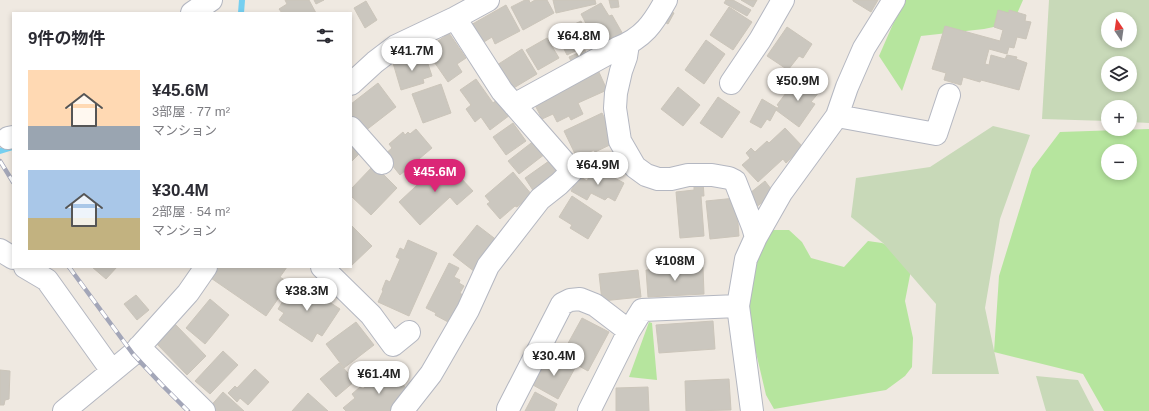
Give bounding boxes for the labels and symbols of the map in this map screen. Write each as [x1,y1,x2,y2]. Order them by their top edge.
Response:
north arrow [1101,12,1137,48]
pin: ¥64.8M [546,23,612,57]
pin: ¥41.7M [379,38,445,72]
pin: ¥50.9M [765,68,831,102]
pin: ¥64.9M [565,152,631,186]
pin: ¥45.6M [402,159,468,193]
pin: ¥108M [647,248,703,282]
pin: ¥38.3M [274,278,340,312]
pin: ¥30.4M [521,343,587,377]
pin: ¥61.4M [346,361,412,395]

